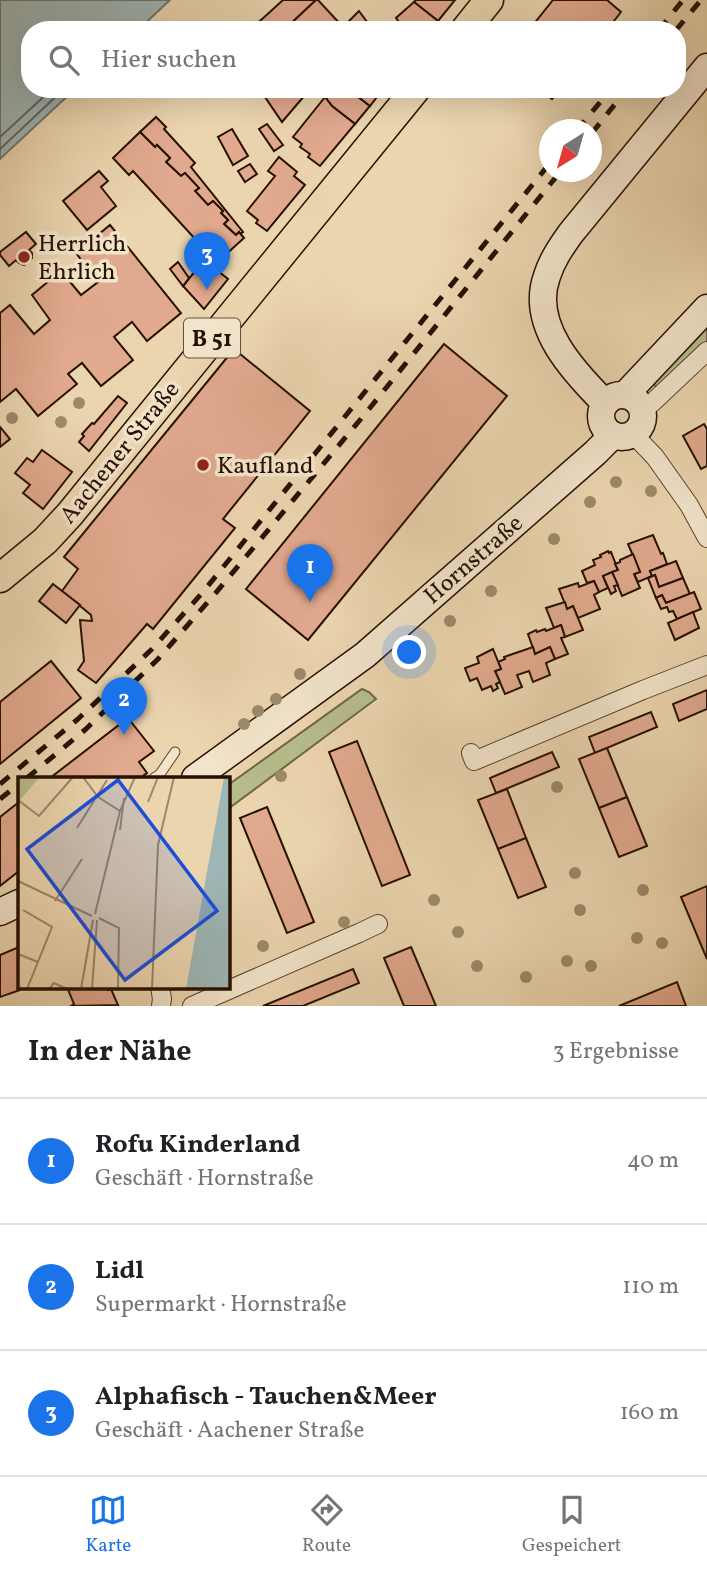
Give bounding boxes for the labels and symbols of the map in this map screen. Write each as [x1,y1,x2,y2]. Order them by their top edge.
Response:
north arrow [539,119,602,182]
place label: Herrlich Ehrlich [38,228,126,290]
pin: 3 [184,232,230,290]
marker: Herrlich Ehrlich [16,249,32,265]
road number: B 51 [184,318,240,358]
street label: Aachener Straße [52,375,189,532]
place label: Kaufland [217,450,314,484]
marker: Kaufland [195,457,211,473]
street label: Hornstraße [417,508,531,613]
pin: 1 [287,544,333,602]
your location [392,635,426,669]
pin: 2 [101,677,147,735]
inset map [18,777,229,988]

